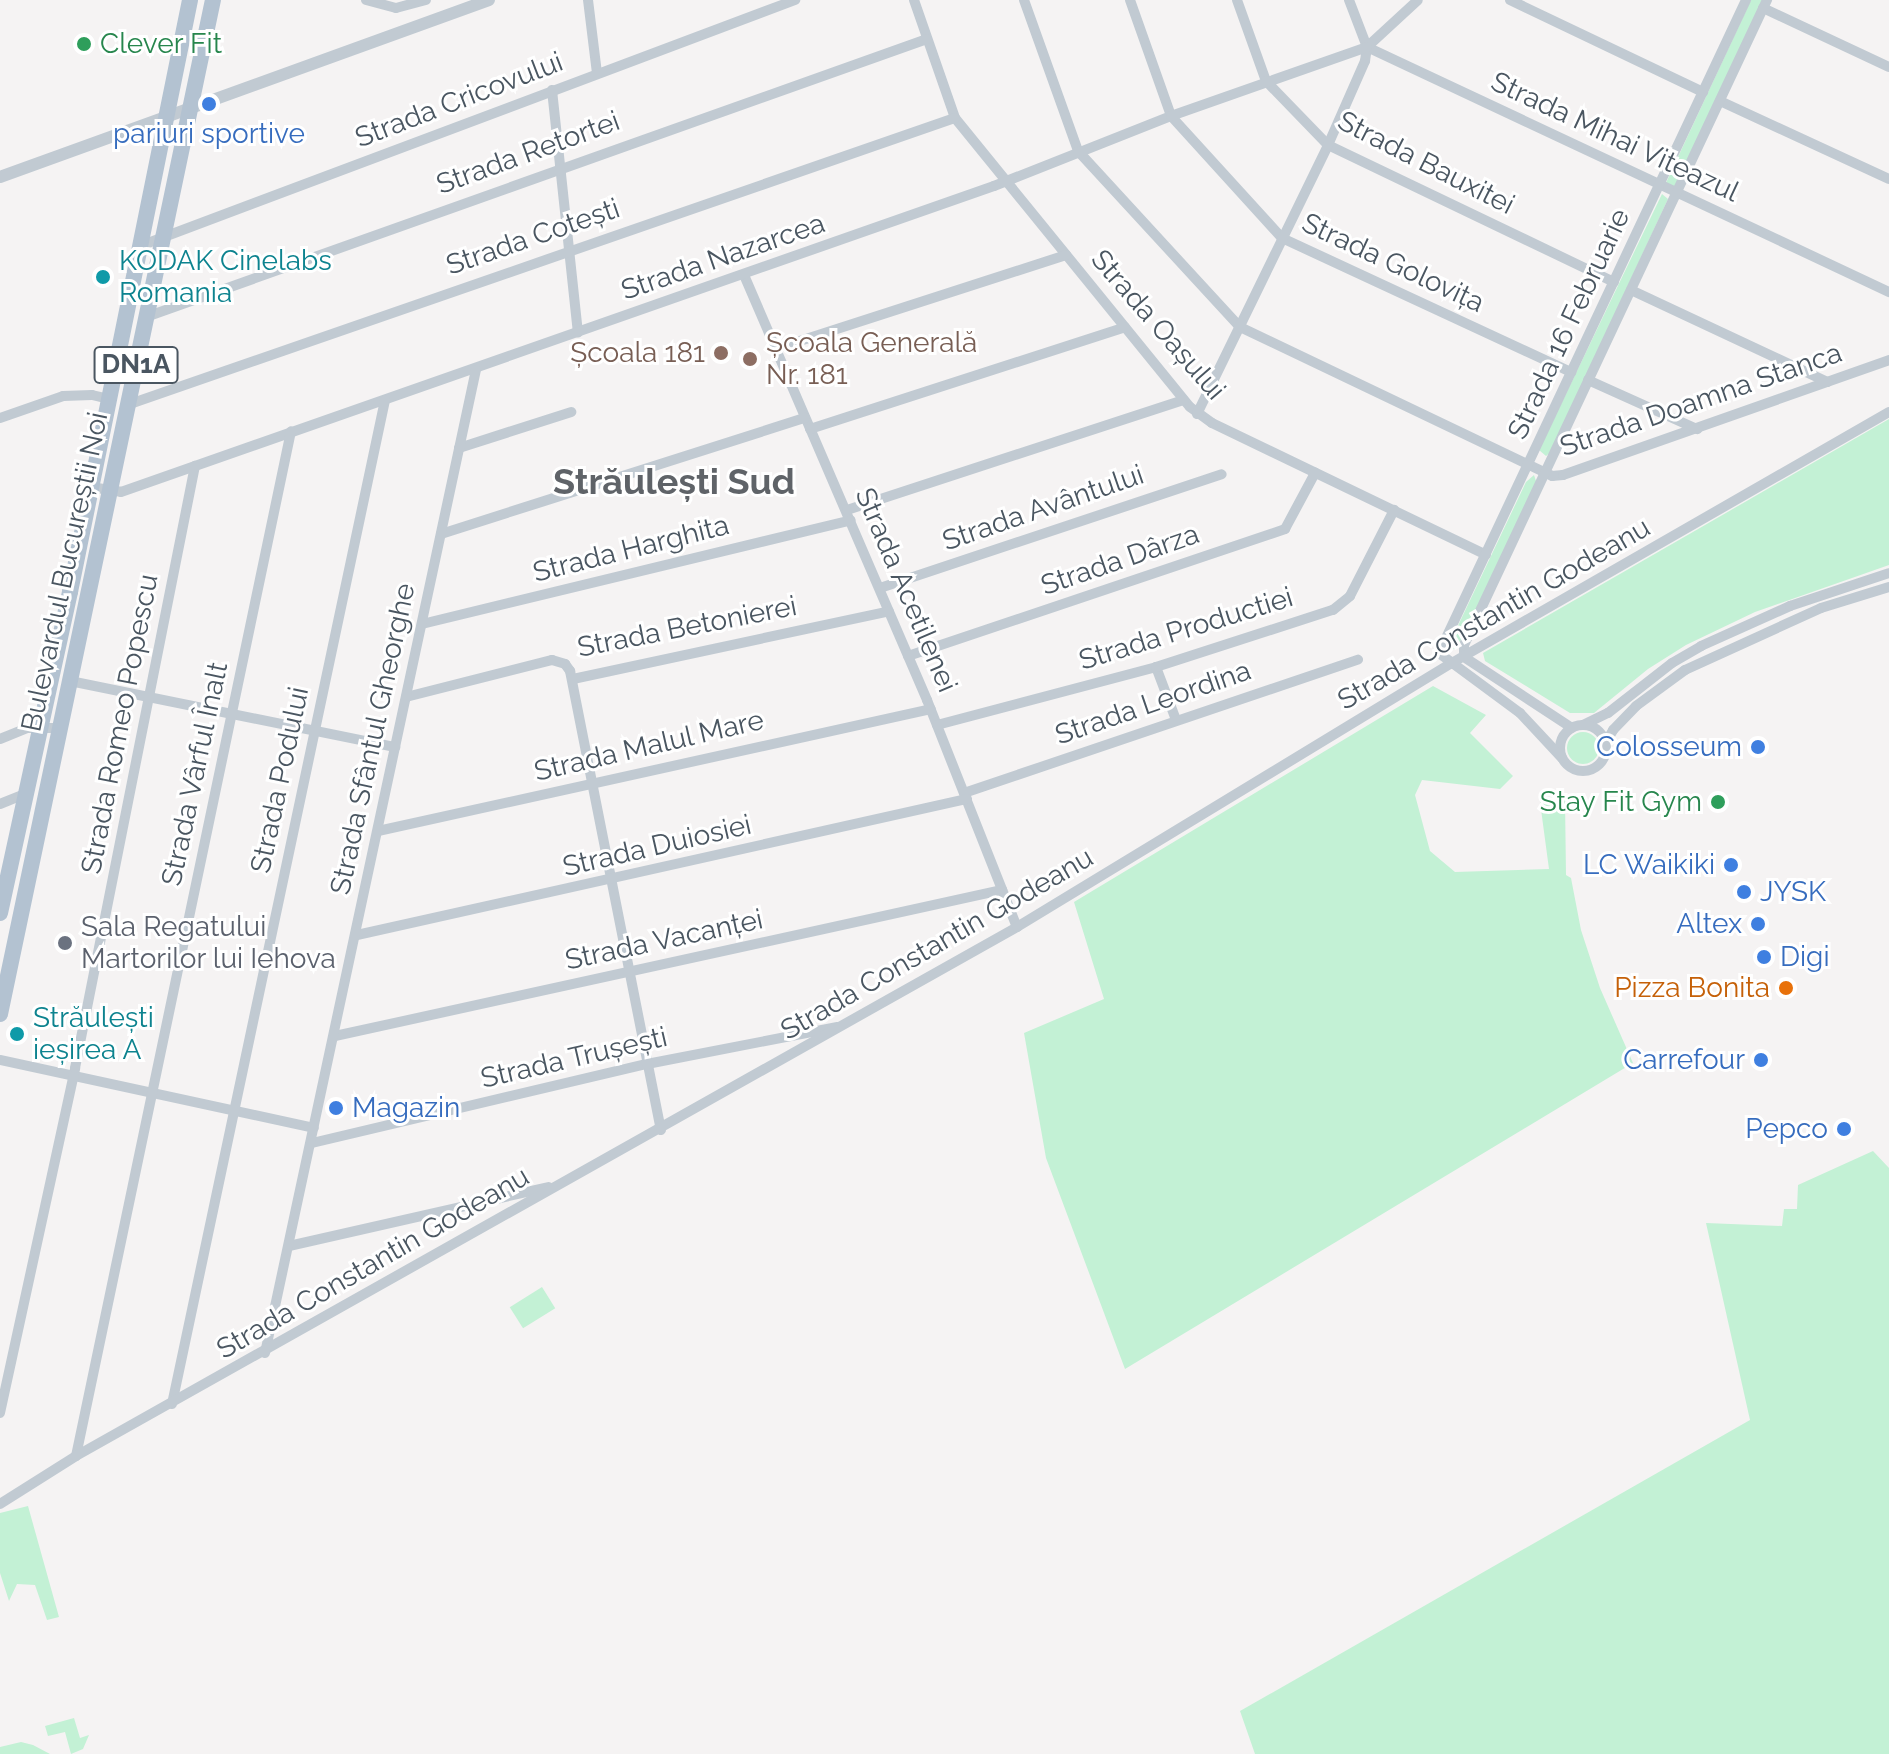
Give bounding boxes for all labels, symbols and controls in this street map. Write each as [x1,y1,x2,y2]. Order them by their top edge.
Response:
place label: Clever Fit [100,27,223,61]
marker: Clever Fit [75,35,93,53]
street label: Strada Cricovului [351,45,567,155]
street label: Strada Mihai Viteazul [1485,65,1745,209]
marker: pariuri sportive [200,95,218,113]
street label: Strada Retortei [432,104,624,202]
street label: Strada Bauxitei [1332,104,1520,222]
place label: pariuri sportive [113,117,305,151]
street label: Strada Cotești [442,192,624,282]
street label: Strada 16 Februarie [1501,203,1637,445]
street label: Strada Nazarcea [617,206,829,308]
street label: Strada Golovița [1297,206,1489,320]
street label: Strada Oașului [1084,243,1232,407]
place label: KODAK Cinelabs Romania [119,244,332,310]
marker: KODAK Cinelabs Romania [94,268,112,286]
place label: Școala Generală Nr. 181 [766,326,977,392]
place label: Școala 181 [570,336,705,370]
street label: Strada Doamna Stanca [1556,336,1846,464]
road number: DN1A [92,343,180,387]
marker: Școala 181 [712,344,730,362]
marker: Școala Generală Nr. 181 [741,350,759,368]
street label: Bulevardul Bucureștii Noi [15,409,115,735]
street label: Strada Avântului [938,458,1148,558]
district label: Străulești Sud [553,460,795,504]
street label: Strada Acetilenei [848,482,964,698]
street label: Strada Harghita [530,508,732,590]
street label: Strada Constantin Godeanu [1332,511,1656,717]
street label: Strada Dârza [1037,517,1203,603]
street label: Strada Romeo Popescu [74,571,166,877]
street label: Strada Sfântul Gheorghe [324,580,422,898]
street label: Strada Productiei [1075,580,1297,678]
street label: Strada Betonierei [575,589,799,665]
street label: Strada Leordina [1051,654,1255,752]
street label: Strada Vârful Înalt [155,658,235,890]
street label: Strada Podului [244,684,316,876]
street label: Strada Malul Mare [531,703,767,789]
place label: Colosseum [1596,730,1742,764]
marker: Colosseum [1749,738,1767,756]
place label: Stay Fit Gym [1539,785,1702,819]
marker: Stay Fit Gym [1709,793,1727,811]
street label: Strada Duiosiei [559,808,755,884]
street label: Strada Constantin Godeanu [775,841,1099,1047]
place label: LC Waikiki [1582,848,1715,882]
marker: LC Waikiki [1722,856,1740,874]
place label: JYSK [1760,875,1826,909]
marker: JYSK [1735,883,1753,901]
street label: Strada Vacanței [562,903,766,977]
place label: Altex [1676,907,1742,941]
place label: Sala Regatului Martorilor lui Iehova [81,910,336,976]
marker: Altex [1749,915,1767,933]
marker: Sala Regatului Martorilor lui Iehova [56,934,74,952]
place label: Digi [1780,940,1830,974]
marker: Digi [1755,948,1773,966]
place label: Pizza Bonita [1614,971,1770,1005]
marker: Pizza Bonita [1777,979,1795,997]
place label: Străulești ieșirea A [33,1001,154,1067]
street label: Strada Trușești [477,1020,671,1096]
marker: Străulești ieșirea A [8,1025,26,1043]
place label: Carrefour [1623,1043,1745,1077]
marker: Carrefour [1752,1051,1770,1069]
place label: Magazin [352,1091,460,1125]
marker: Magazin [327,1099,345,1117]
place label: Pepco [1745,1112,1828,1146]
marker: Pepco [1835,1120,1853,1138]
street label: Strada Constantin Godeanu [211,1160,535,1366]

